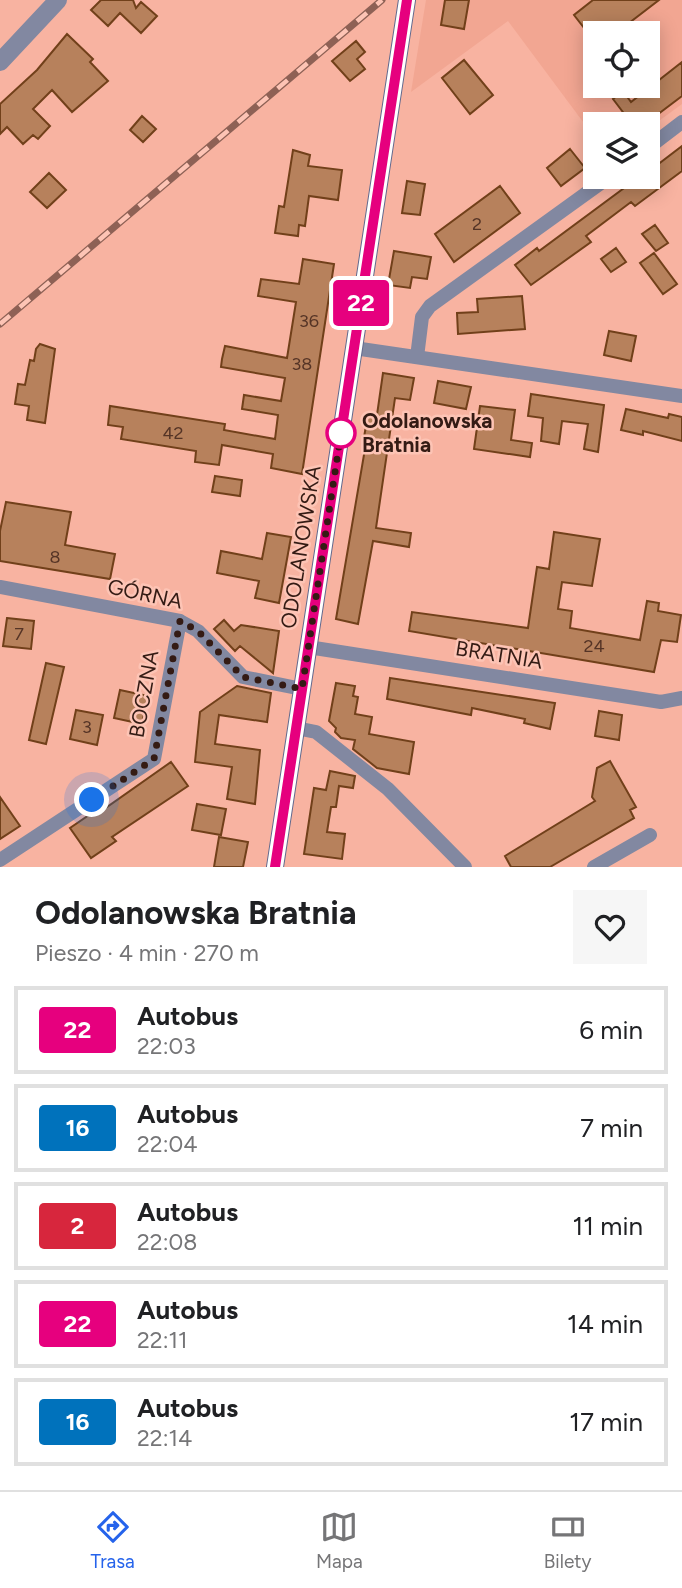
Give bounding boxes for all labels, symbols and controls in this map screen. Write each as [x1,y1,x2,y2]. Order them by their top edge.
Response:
map controls [583,21,660,189]
button: locate [583,21,660,98]
button: layers [583,112,660,189]
house number: 2 [472,213,482,235]
line badge: 22 [330,280,392,326]
text: 22 [347,288,375,317]
house number: 36 [299,310,319,332]
house number: 38 [292,353,312,375]
place label: Odolanowska Bratnia [362,408,493,457]
marker: Odolanowska Bratnia [326,418,356,448]
house number: 42 [162,422,184,444]
street label: ODOLANOWSKA [275,464,326,630]
house number: 8 [49,546,61,568]
street label: GÓRNA [105,573,185,614]
house number: 7 [14,623,24,645]
street label: BRATNIA [454,635,544,674]
house number: 24 [583,635,605,657]
street label: BOCZNA [124,648,163,740]
house number: 3 [82,716,92,738]
your location [74,782,109,817]
button: heart [573,890,647,964]
text: Odolanowska Bratnia [35,893,357,932]
text: Pieszo · 4 min · 270 m [35,939,259,967]
text: Autobus [137,1000,238,1032]
text: 6 min [579,1014,643,1046]
text: 22 [64,1015,91,1044]
text: 22:03 [137,1032,196,1060]
text: Autobus [137,1098,238,1130]
text: 7 min [580,1112,643,1144]
text: 16 [65,1113,90,1142]
text: 22:04 [137,1130,198,1158]
text: Autobus [137,1196,238,1228]
text: 11 min [572,1210,643,1242]
text: 2 [71,1211,84,1240]
text: 22:08 [137,1228,197,1256]
text: Autobus [137,1294,238,1326]
text: 14 min [567,1308,643,1340]
text: 22 [64,1309,91,1338]
text: 22:11 [137,1326,188,1354]
text: Autobus [137,1392,238,1424]
text: 17 min [569,1406,643,1438]
text: 16 [65,1407,90,1436]
text: 22:14 [137,1424,192,1452]
tab: Trasa [91,1508,135,1573]
tab: Mapa [316,1508,363,1573]
tab: Bilety [544,1508,591,1573]

